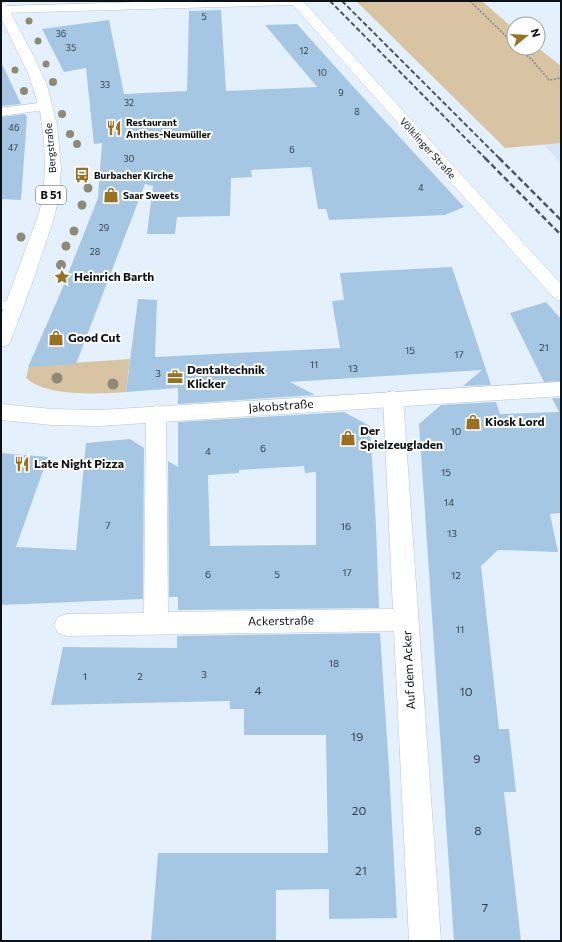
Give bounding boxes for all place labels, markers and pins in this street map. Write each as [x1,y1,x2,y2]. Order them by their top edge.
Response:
place label: Restaurant Anthes-Neumüller [126,116,211,140]
restaurant icon: Restaurant Anthes-Neumüller [105,119,123,137]
bus stop icon: Burbacher Kirche [73,166,91,184]
place label: Burbacher Kirche [94,169,173,181]
shop icon: Saar Sweets [102,186,120,204]
place label: Saar Sweets [123,189,179,201]
place icon: Heinrich Barth [53,268,71,286]
place label: Heinrich Barth [74,269,154,283]
shop icon: Good Cut [47,329,65,347]
place label: Good Cut [68,330,121,344]
place label: Dentaltechnik Klicker [187,362,265,390]
office icon: Dentaltechnik Klicker [166,368,184,386]
shop icon: Kiosk Lord [464,413,482,431]
place label: Kiosk Lord [485,414,545,428]
place label: Der Spielzeugladen [360,423,443,451]
shop icon: Der Spielzeugladen [339,429,357,447]
restaurant icon: Late Night Pizza [13,455,31,473]
place label: Late Night Pizza [34,456,124,470]

